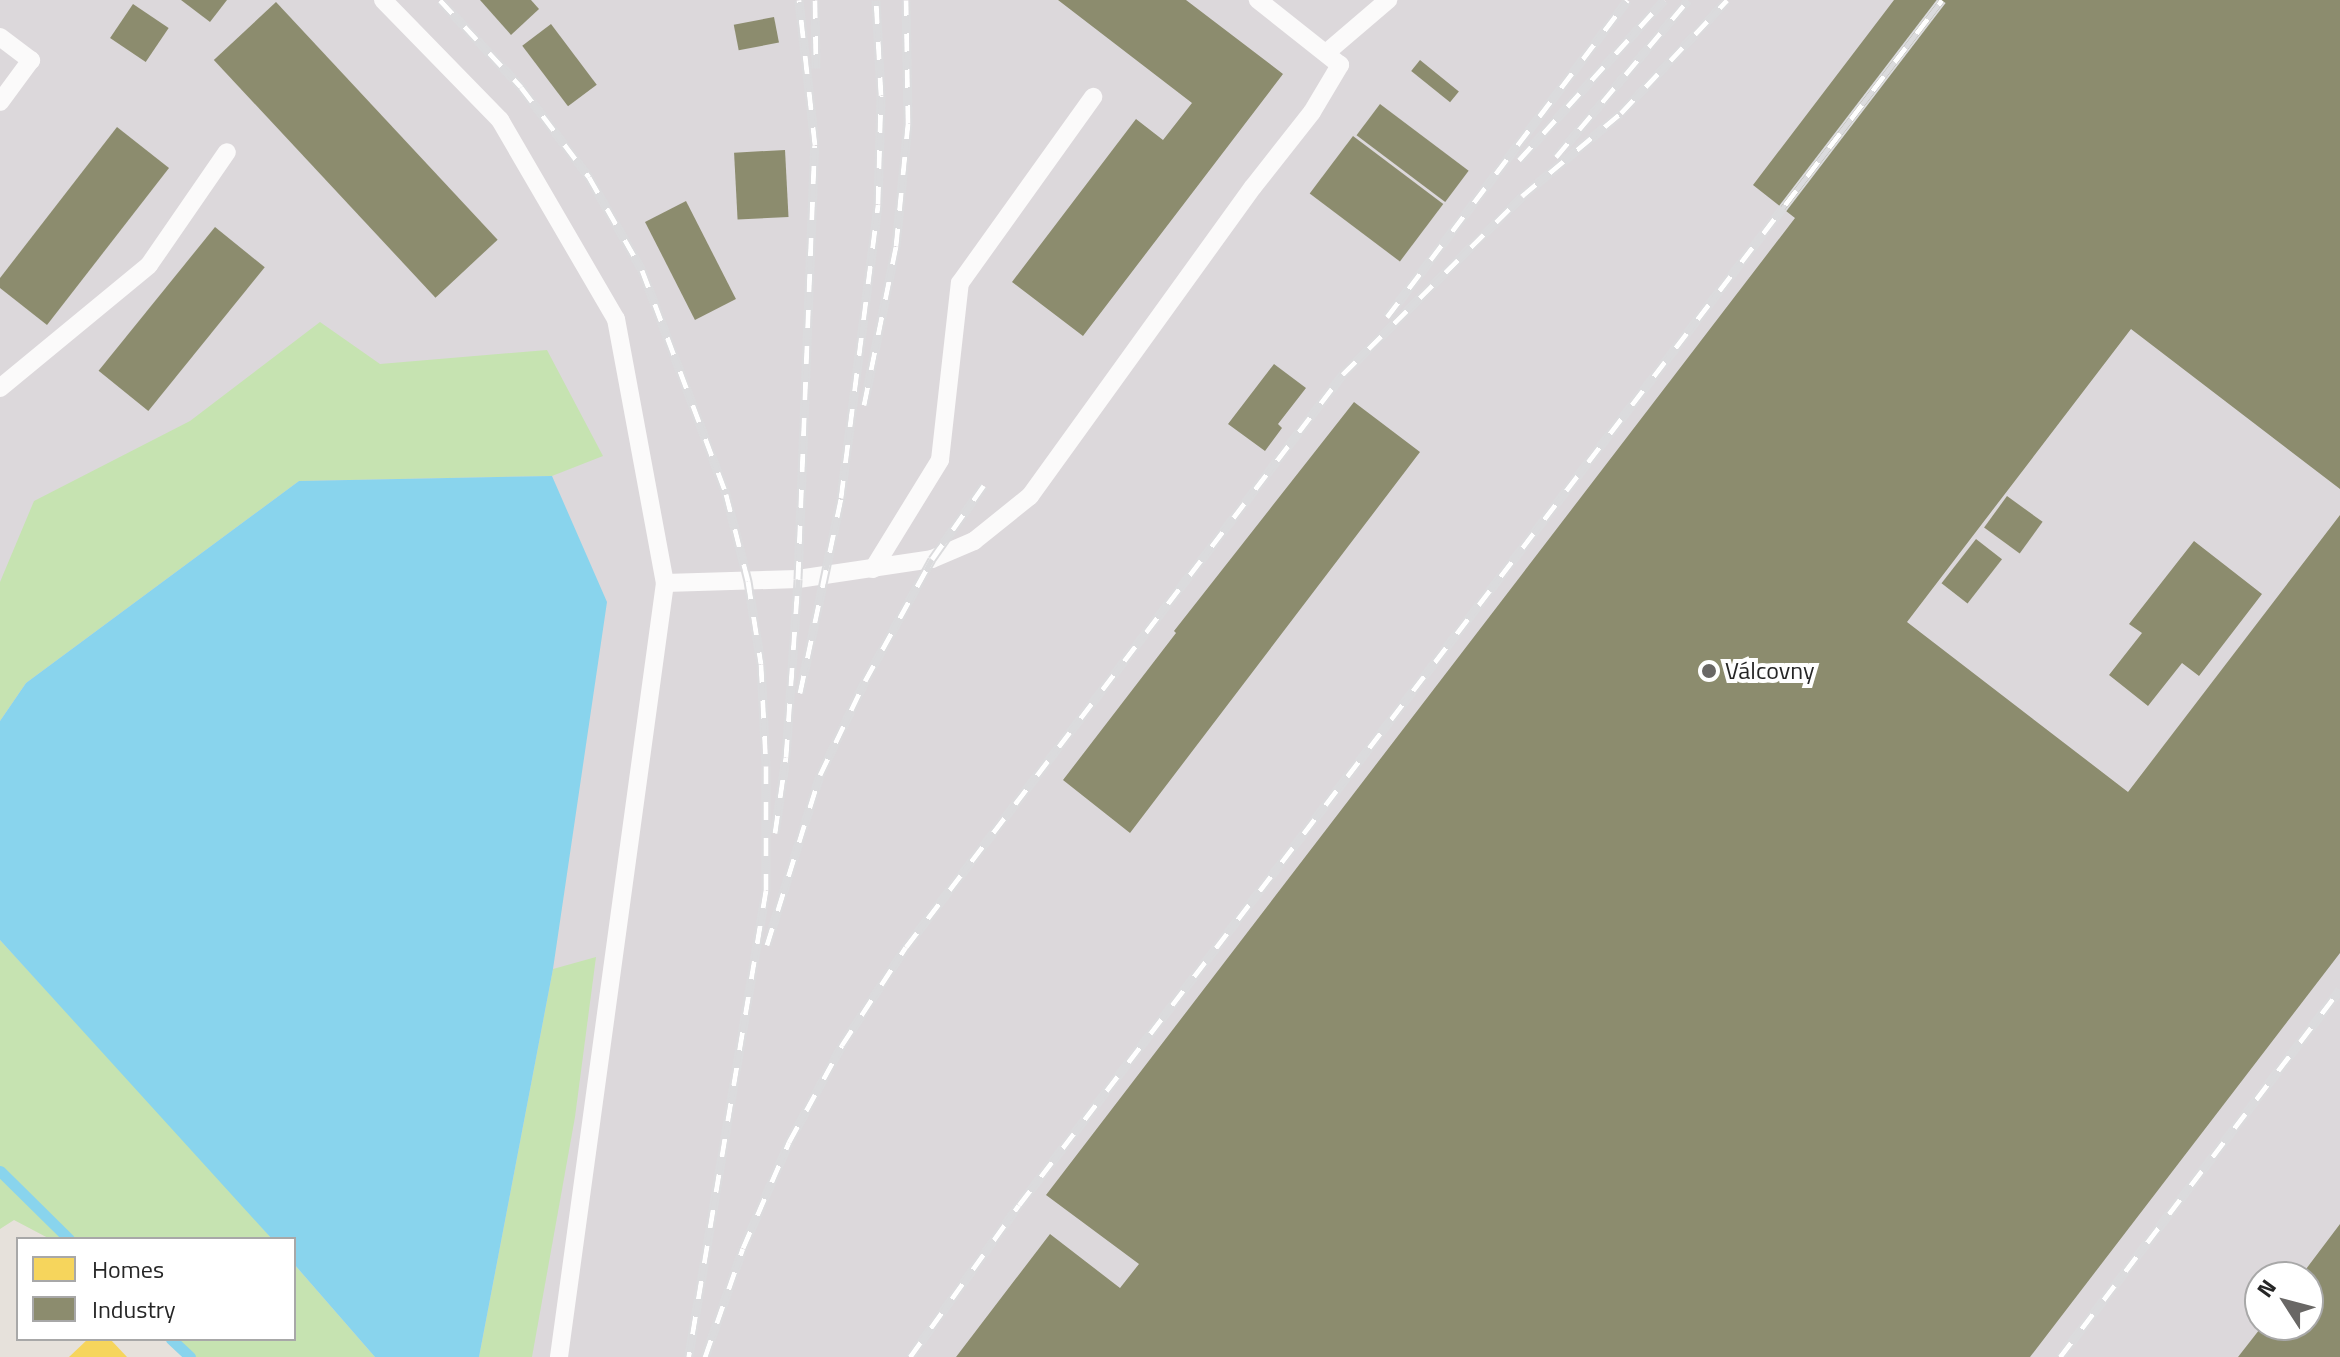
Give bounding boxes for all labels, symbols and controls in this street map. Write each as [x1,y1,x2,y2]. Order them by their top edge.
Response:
place label: Válcovny [1725,657,1815,685]
marker: Válcovny [1700,662,1718,680]
legend [16,1237,296,1341]
text: Homes [92,1251,164,1287]
north arrow [2244,1261,2324,1341]
text: N [2248,1272,2284,1304]
text: Industry [92,1291,176,1327]

